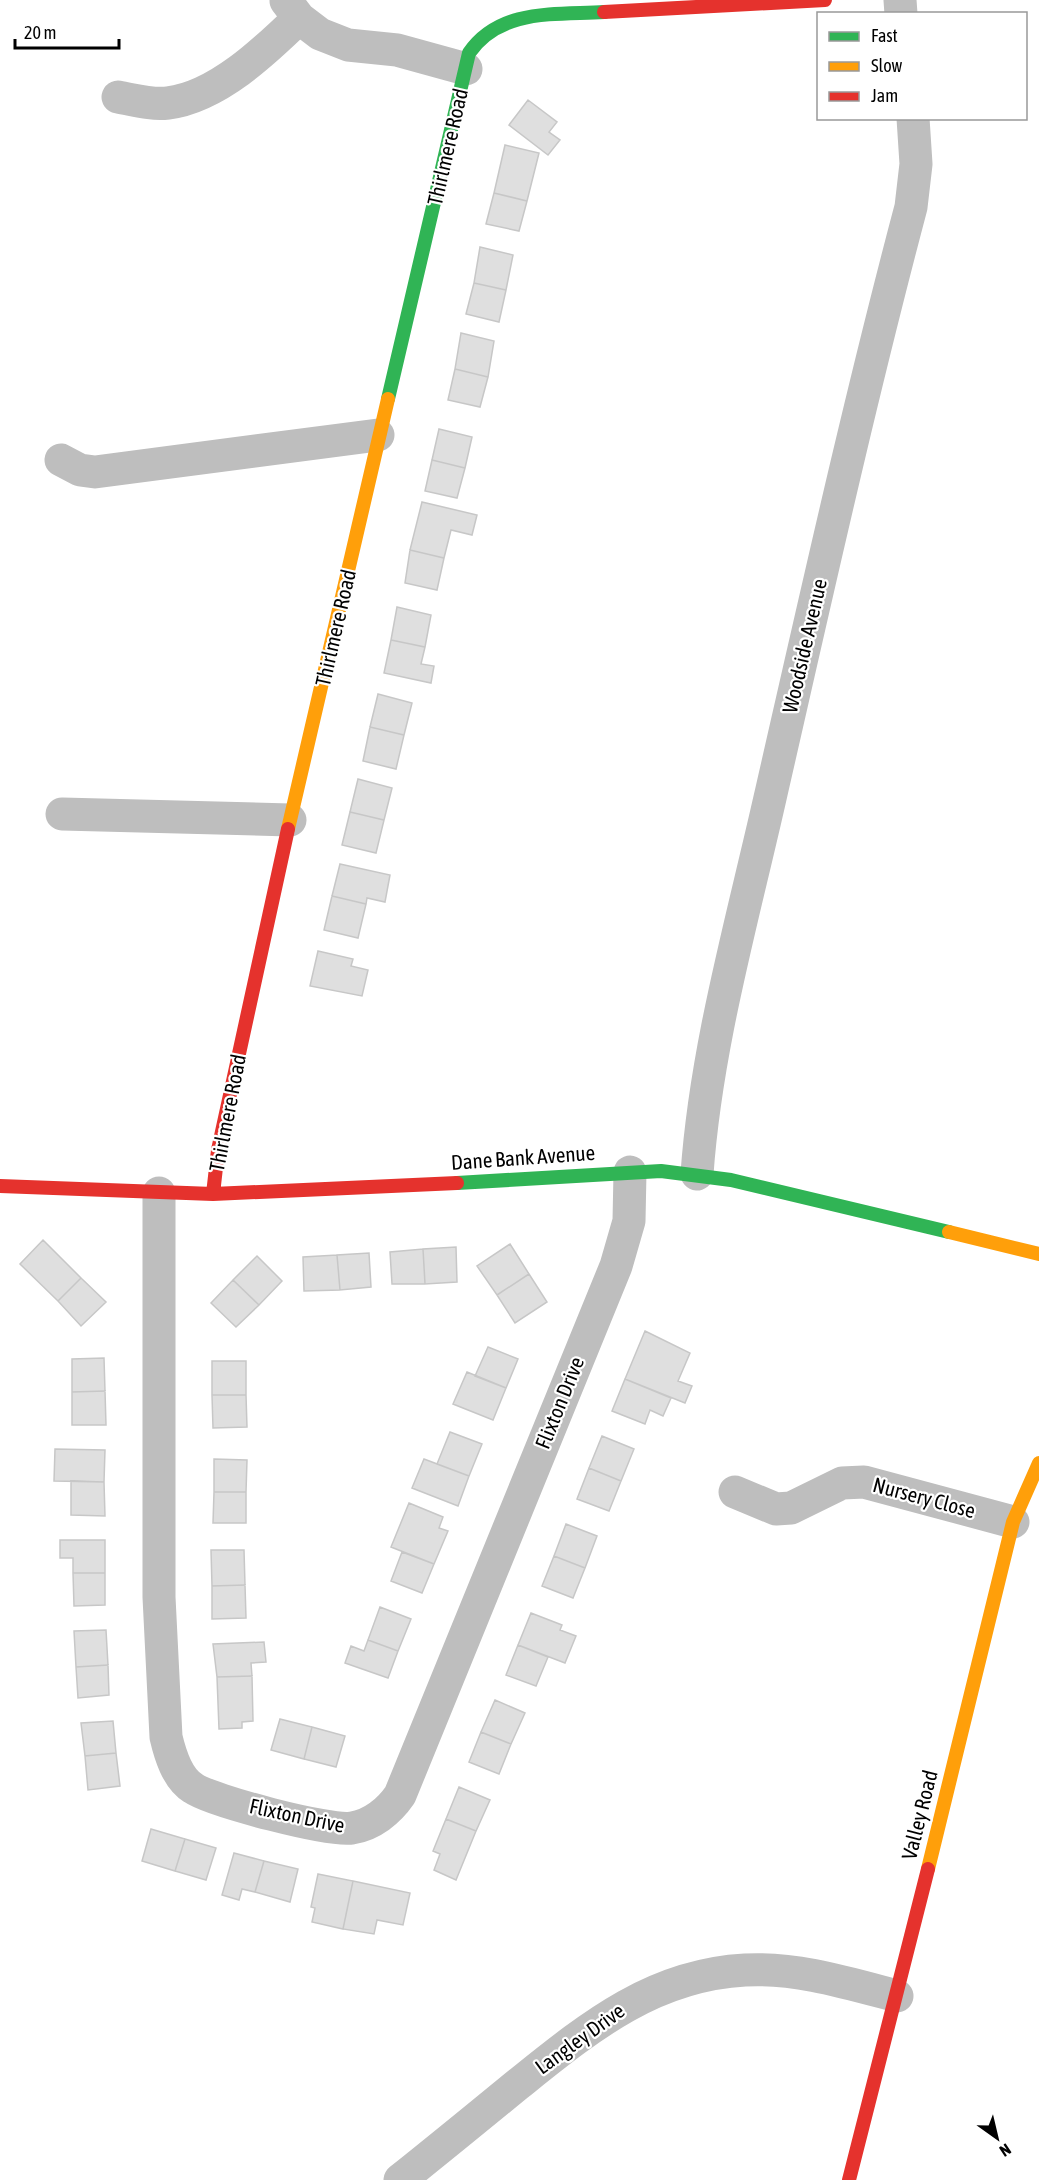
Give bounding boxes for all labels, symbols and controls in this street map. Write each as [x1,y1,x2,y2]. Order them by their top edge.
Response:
scale bar [15,12,118,50]
legend [817,12,1027,120]
text: 20 m [24,22,56,43]
text: Fast [871,25,898,46]
text: Slow [871,55,902,76]
text: Jam [871,85,898,106]
street label: Thirlmere Road [422,86,472,207]
street label: Thirlmere Road [310,567,360,688]
street label: Woodside Avenue [777,576,831,715]
street label: Thirlmere Road [204,1052,250,1173]
street label: Dane Bank Avenue [450,1140,596,1174]
street label: Flixton Drive [530,1353,588,1452]
street label: Nursery Close [870,1472,978,1522]
street label: Valley Road [896,1768,942,1862]
street label: Flixton Drive [247,1793,347,1837]
street label: Langley Drive [530,1998,629,2078]
north arrow [967,2108,1027,2168]
text: N [996,2140,1014,2161]

